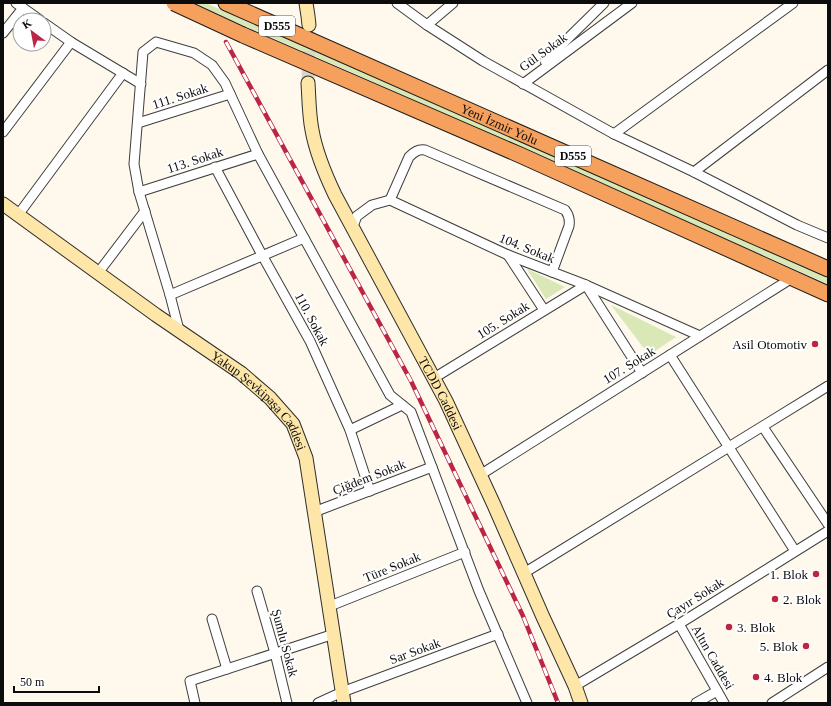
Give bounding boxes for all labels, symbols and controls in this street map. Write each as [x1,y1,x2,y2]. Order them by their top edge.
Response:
north arrow [12,12,52,52]
text: K [20,16,34,31]
road number: D555 [259,16,295,36]
street label: Gül Sokak [516,29,570,74]
street label: 111. Sokak [150,80,210,112]
street label: Yeni İzmir Yolu [459,100,541,148]
street label: 113. Sokak [165,144,225,176]
road number: D555 [555,146,591,166]
street label: 104. Sokak [497,230,557,266]
street label: 110. Sokak [292,290,332,349]
street label: 105. Sokak [474,298,532,342]
place label: Asil Otomotiv [732,337,807,352]
marker: Asil Otomotiv [810,339,820,349]
street label: 107. Sokak [600,343,658,387]
street label: Yakup Şevkipaşa Caddesi [209,348,310,453]
street label: TCDD Caddesi [416,354,466,433]
street label: Çiğdem Sokak [330,456,408,498]
street label: Türe Sokak [361,549,423,585]
place label: 1. Blok [770,567,808,582]
marker: 1. Blok [811,569,821,579]
street label: Çayır Sokak [664,574,727,621]
place label: 2. Blok [783,592,822,607]
marker: 2. Blok [770,594,780,604]
street label: Şumlu Sokak [269,607,301,679]
place label: 3. Blok [737,620,776,635]
street label: Altın Caddesi [689,622,738,692]
marker: 3. Blok [724,622,734,632]
street label: Sar Sokak [387,635,443,667]
place label: 5. Blok [760,639,798,654]
marker: 5. Blok [801,641,811,651]
scale bar [14,668,99,694]
place label: 4. Blok [764,670,803,685]
marker: 4. Blok [751,672,761,682]
text: 50 m [20,675,45,689]

